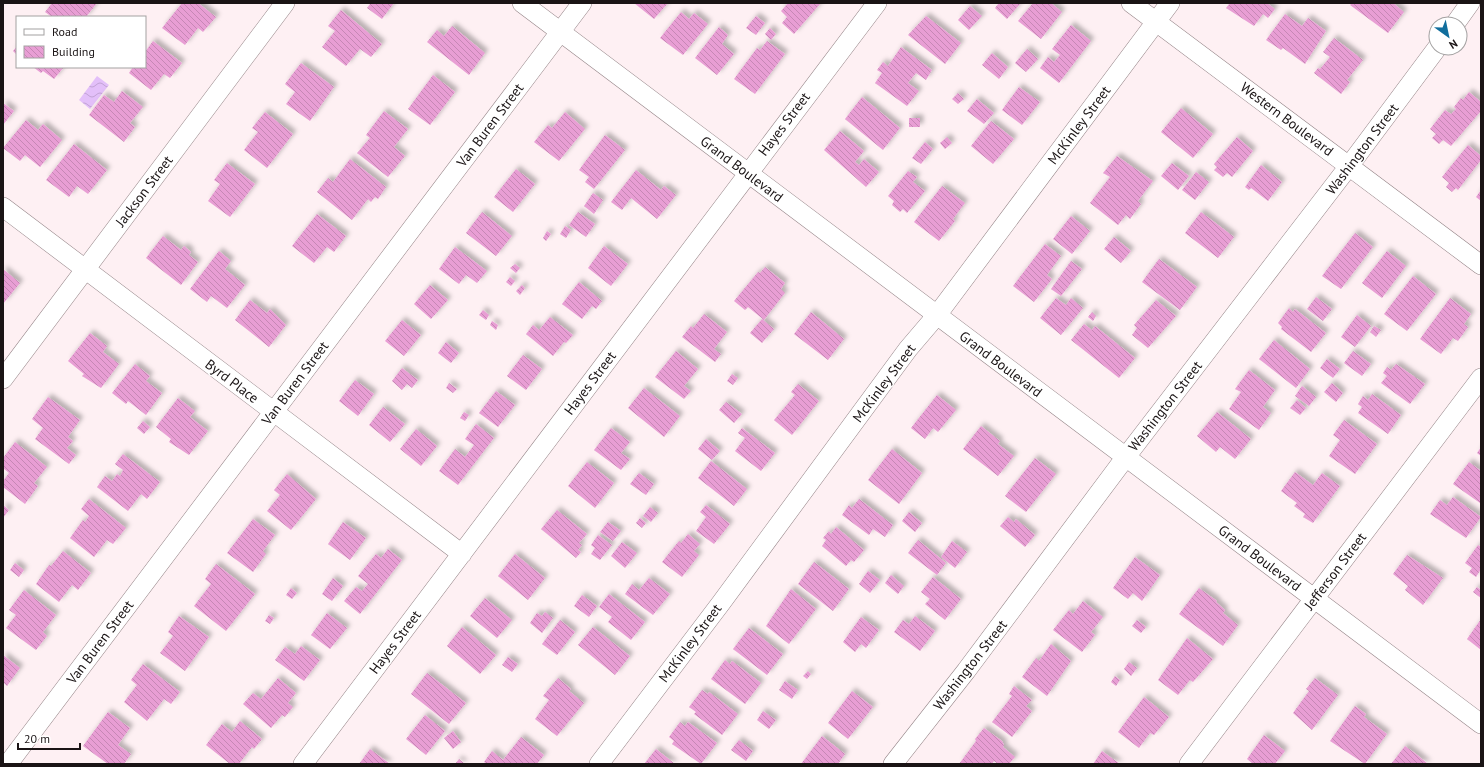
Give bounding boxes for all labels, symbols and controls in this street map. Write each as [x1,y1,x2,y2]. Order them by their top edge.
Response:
legend [16,16,146,68]
north arrow [1428,16,1468,56]
text: Road [52,24,77,39]
text: N [1447,37,1460,52]
text: Building [52,44,95,59]
street label: Western Boulevard [1237,78,1337,160]
street label: Van Buren Street [452,79,528,171]
street label: McKinley Street [1044,82,1115,168]
street label: Hayes Street [754,88,814,159]
street label: Washington Street [1322,100,1402,198]
street label: Grand Boulevard [697,132,787,206]
street label: Jackson Street [111,152,177,231]
street label: Grand Boulevard [956,327,1046,401]
street label: Van Buren Street [257,337,333,429]
street label: McKinley Street [849,340,920,426]
street label: Hayes Street [560,347,620,418]
street label: Byrd Place [202,355,262,407]
street label: Washington Street [1124,357,1206,455]
street label: Grand Boulevard [1215,521,1305,595]
street label: Jefferson Street [1299,528,1370,614]
street label: Van Buren Street [62,596,138,688]
street label: McKinley Street [655,600,726,686]
street label: Hayes Street [365,606,425,677]
street label: Washington Street [929,616,1011,714]
scale bar [18,725,80,751]
text: 20 m [24,731,50,746]

